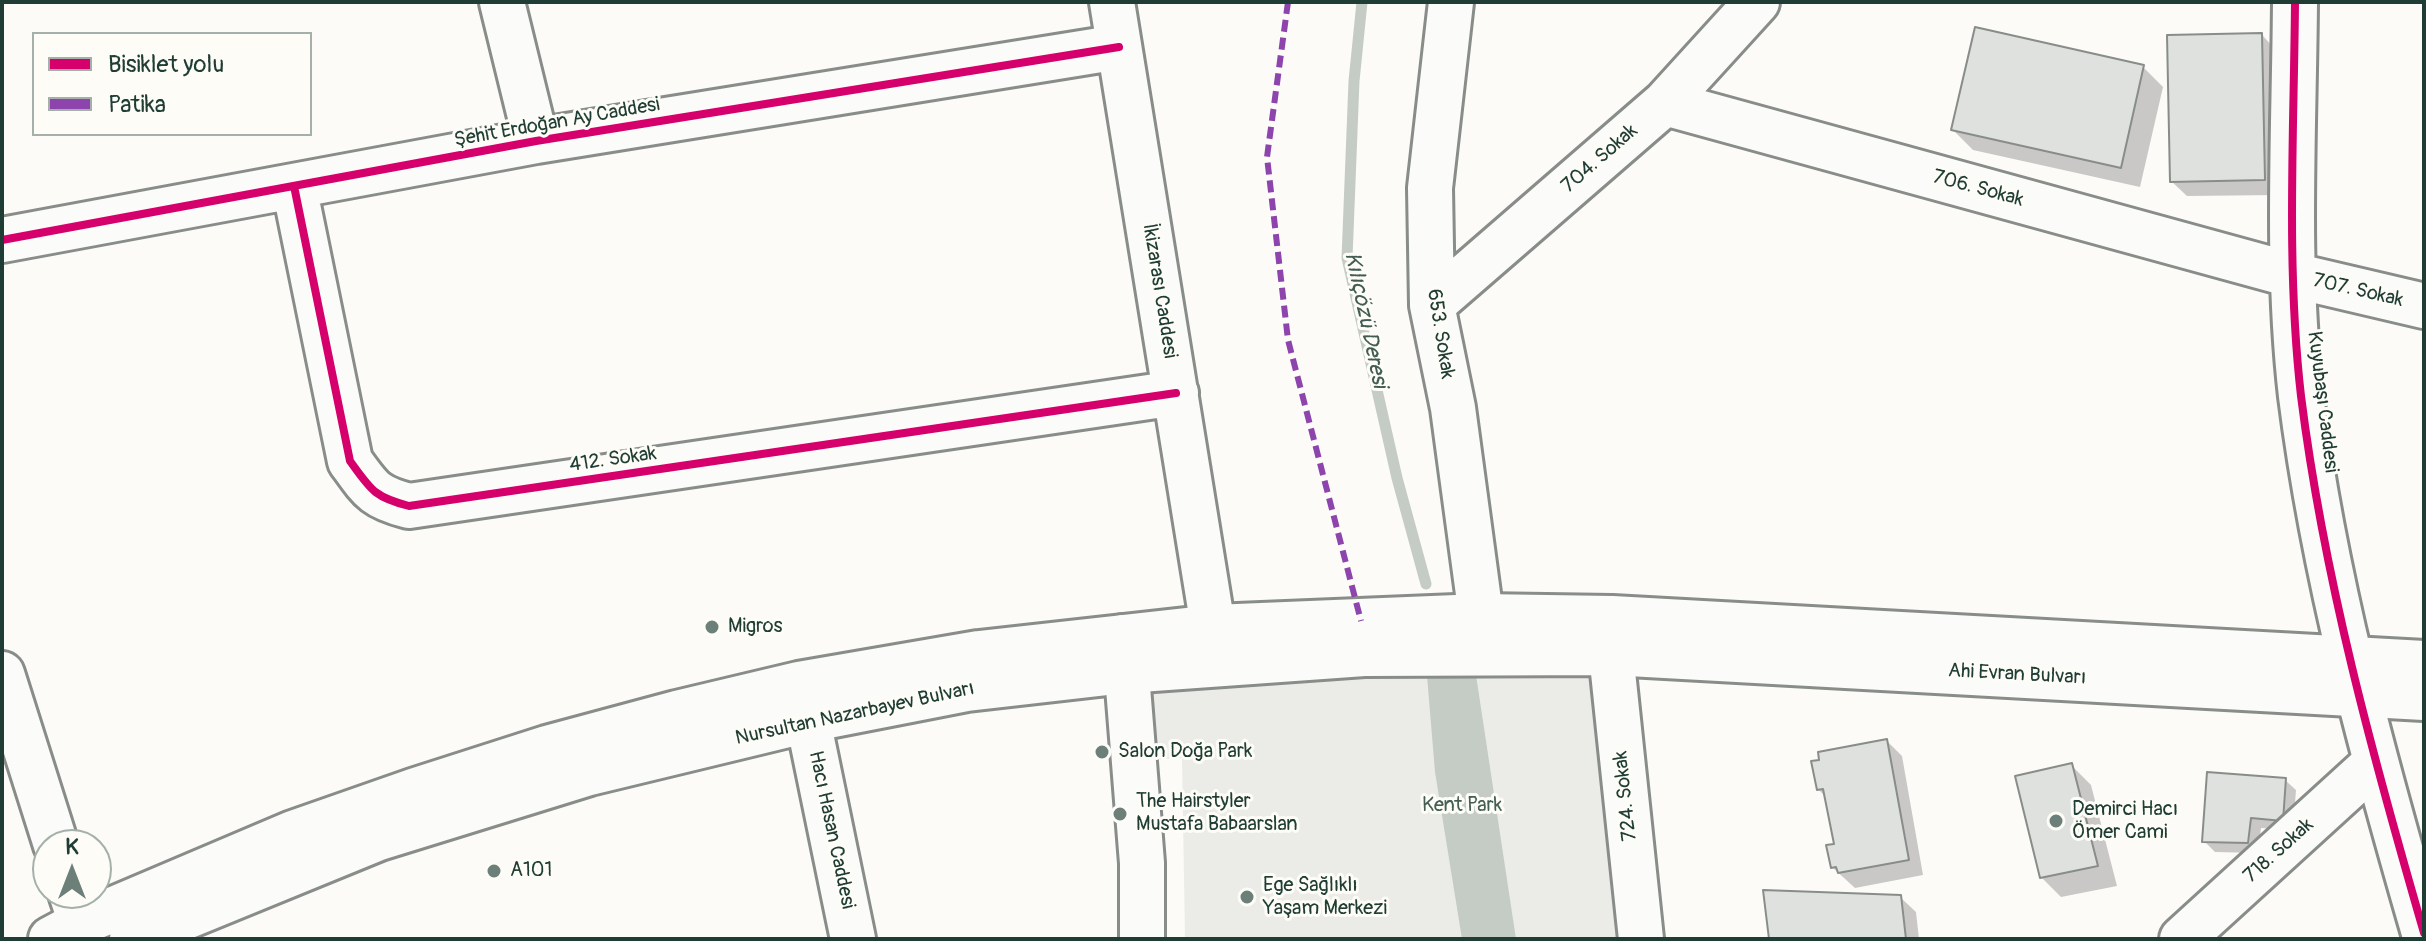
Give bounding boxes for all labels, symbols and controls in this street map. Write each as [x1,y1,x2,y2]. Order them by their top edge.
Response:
legend [32,32,312,136]
text: Bisiklet yolu [108,50,224,79]
text: Patika [108,90,166,119]
street label: Şehit Erdoğan Ay Caddesi [452,93,662,153]
street label: 704. Sokak [1557,119,1643,199]
street label: 706. Sokak [1930,165,2026,213]
street label: İkizarası Caddesi [1136,222,1182,360]
water label: Kılıçözü Deresi [1338,250,1392,390]
street label: 707. Sokak [2311,269,2405,313]
street label: 653. Sokak [1421,287,1459,381]
street label: Kuyubaşı Caddesi [2301,330,2343,474]
street label: 412. Sokak [568,442,658,478]
place label: Migros [728,615,782,639]
marker: Migros [703,618,721,636]
street label: Ahi Evran Bulvarı [1947,659,2087,691]
street label: Nursultan Nazarbayev Bulvarı [733,677,977,751]
place label: Salon Doğa Park [1118,740,1252,764]
marker: Salon Doğa Park [1093,743,1111,761]
street label: Hacı Hasan Caddesi [803,749,859,911]
street label: 724. Sokak [1609,750,1643,842]
place label: The Hairstyler Mustafa Babaarslan [1136,790,1298,837]
park label: Kent Park [1422,794,1502,818]
place label: Demirci Hacı Ömer Cami [2072,798,2178,845]
marker: The Hairstyler Mustafa Babaarslan [1111,805,1129,823]
marker: Demirci Hacı Ömer Cami [2047,812,2065,830]
street label: 718. Sokak [2239,813,2319,889]
north arrow [32,829,112,909]
text: K [65,833,79,861]
place label: A101 [510,859,552,883]
marker: A101 [485,862,503,880]
place label: Ege Sağlıklı Yaşam Merkezi [1263,874,1387,921]
marker: Ege Sağlıklı Yaşam Merkezi [1238,888,1256,906]

